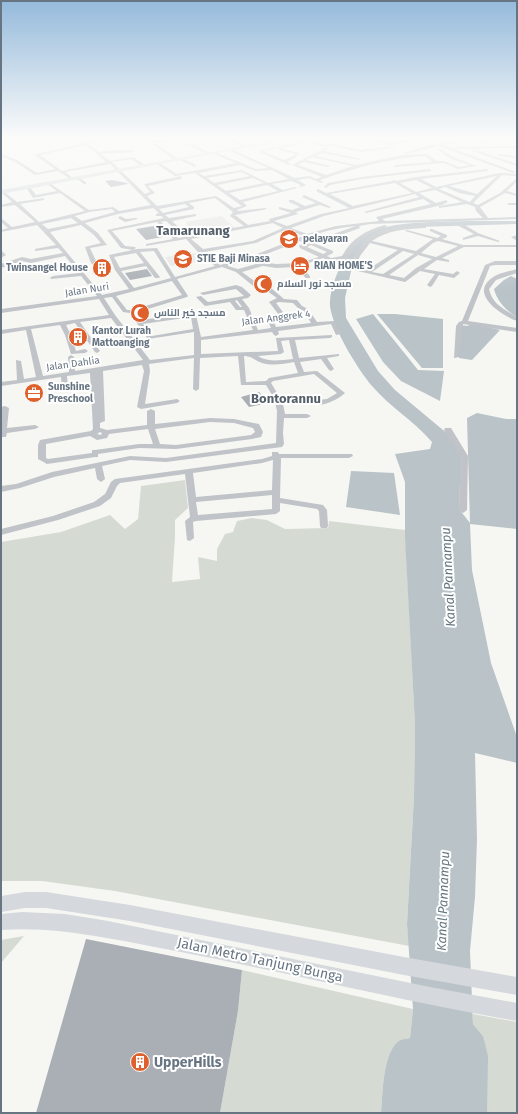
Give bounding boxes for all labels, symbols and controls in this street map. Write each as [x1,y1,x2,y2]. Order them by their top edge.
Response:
district label: Tamarunang [156,223,231,238]
school or university icon: pelayaran [278,228,300,250]
place label: pelayaran [303,233,348,245]
school or university icon: STIE Baji Minasa [172,248,194,270]
place label: STIE Baji Minasa [197,253,271,265]
hotel icon: RIAN HOME'S [289,255,311,277]
building icon: Twinsangel House [91,257,113,279]
place label: RIAN HOME'S [314,260,373,272]
place label: Twinsangel House [6,262,88,274]
mosque icon: مسجد نور السلام [252,273,274,295]
place label: مسجد نور السلام [277,278,352,291]
street label: Jalan Nuri [64,281,110,299]
mosque icon: مسجد خير الناس [129,302,151,324]
place label: مسجد خير الناس [154,307,226,319]
street label: Jalan Anggrek 4 [241,308,312,328]
place label: Kantor Lurah Mattoanging [92,325,151,349]
building icon: Kantor Lurah Mattoanging [67,326,89,348]
street label: Jalan Dahlia [45,354,101,374]
place label: Sunshine Preschool [48,381,93,405]
office icon: Sunshine Preschool [23,382,45,404]
district label: Bontorannu [251,391,321,406]
water label: Kanal Pannampu [438,527,458,627]
water label: Kanal Pannampu [434,851,452,951]
street label: Jalan Metro Tanjung Bunga [176,934,344,986]
building icon: UpperHills [129,1051,151,1073]
place label: UpperHills [154,1054,222,1071]

